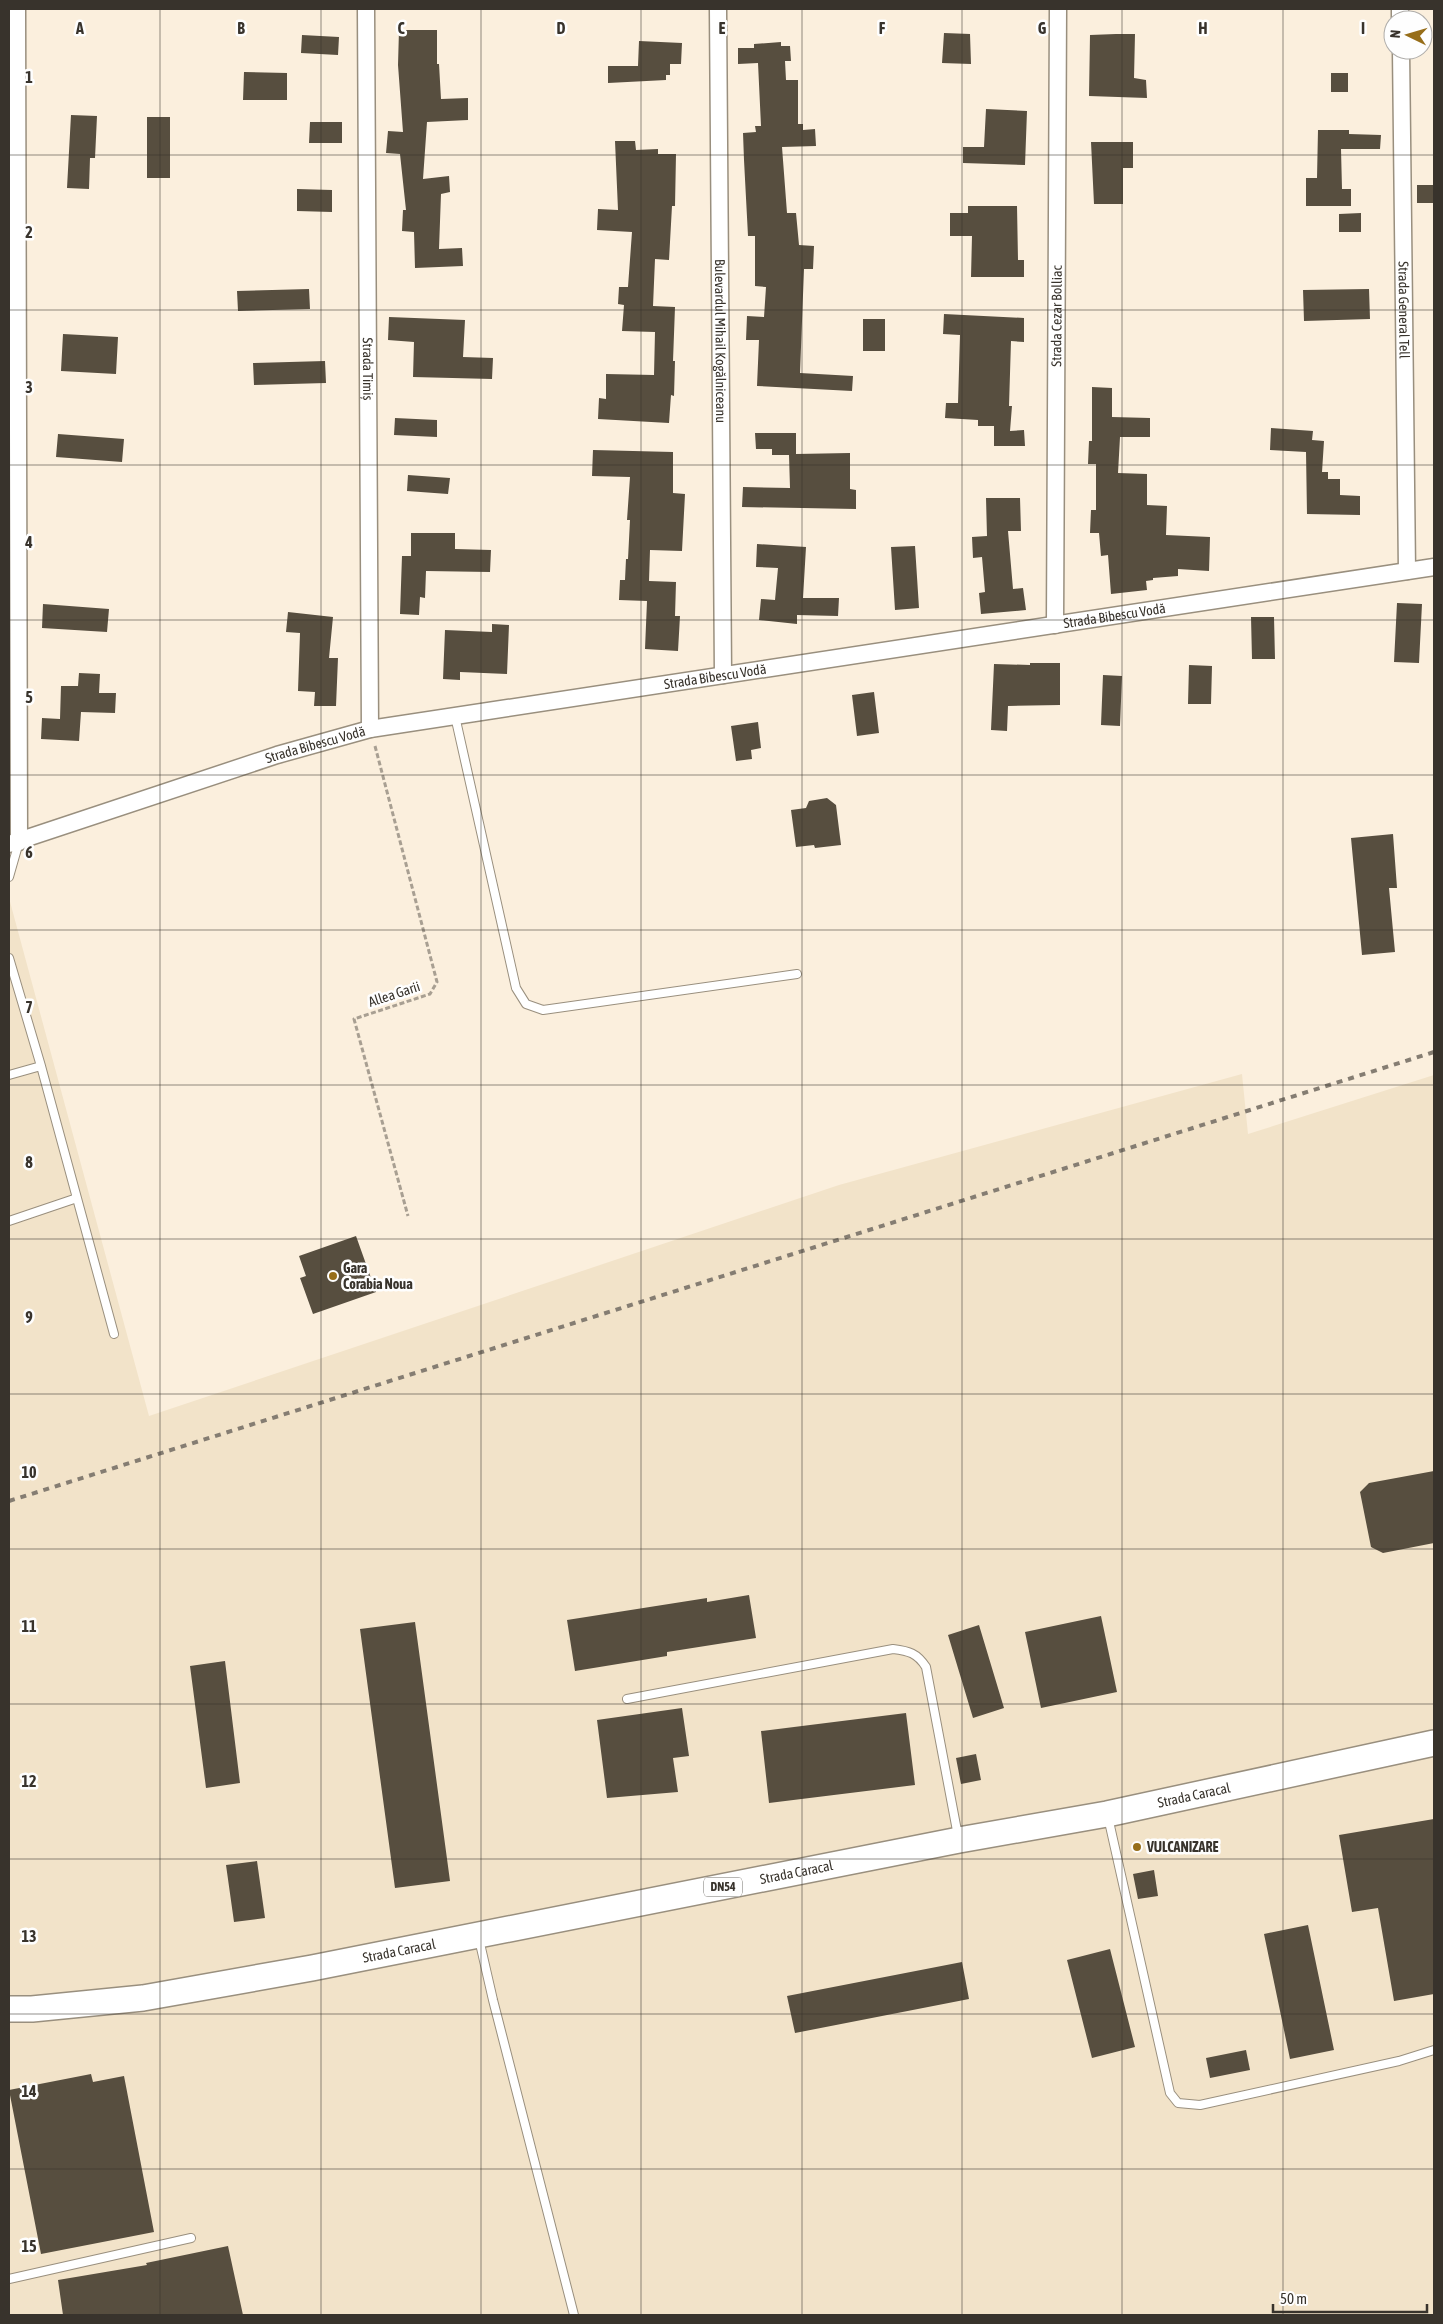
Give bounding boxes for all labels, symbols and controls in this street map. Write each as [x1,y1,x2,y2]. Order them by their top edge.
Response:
north arrow [1383,10,1433,60]
text: A [75,19,84,37]
text: B [237,19,245,37]
text: C [397,19,405,37]
text: D [557,19,566,37]
text: E [719,19,726,37]
text: F [879,19,886,37]
text: G [1038,19,1047,37]
text: H [1198,19,1208,37]
text: I [1361,19,1365,37]
text: N [1387,29,1403,39]
text: 1 [25,68,33,86]
text: 2 [25,223,33,241]
street label: Bulevardul Mihail Kogălniceanu [712,259,729,423]
street label: Strada General Tell [1395,261,1413,359]
street label: Strada Cezar Bolliac [1048,265,1065,367]
street label: Strada Timiș [360,338,376,400]
text: 3 [25,378,33,396]
text: 4 [24,533,33,551]
street label: Strada Bibescu Vodă [1062,600,1167,631]
street label: Strada Bibescu Vodă [663,661,767,692]
text: 5 [25,688,33,706]
street label: Strada Bibescu Vodă [263,723,367,766]
text: 6 [25,843,33,861]
street label: Allea Garii [366,978,422,1010]
text: 7 [25,998,33,1016]
text: 8 [25,1153,33,1171]
place label: Gara Corabia Noua [343,1260,413,1292]
marker: Gara Corabia Noua [327,1270,339,1282]
text: 9 [25,1308,33,1326]
text: 10 [21,1463,37,1481]
text: 11 [21,1617,37,1635]
text: 12 [21,1772,37,1790]
street label: Strada Caracal [1156,1779,1232,1811]
place label: VULCANIZARE [1146,1839,1218,1855]
marker: VULCANIZARE [1131,1841,1143,1853]
street label: Strada Caracal [759,1857,835,1887]
road number: DN54 [704,1878,742,1896]
text: 13 [21,1927,37,1945]
street label: Strada Caracal [361,1936,437,1966]
text: 14 [21,2082,37,2100]
text: 15 [21,2237,37,2255]
scale bar [1273,2282,1427,2314]
text: 50 m [1280,2290,1307,2307]

